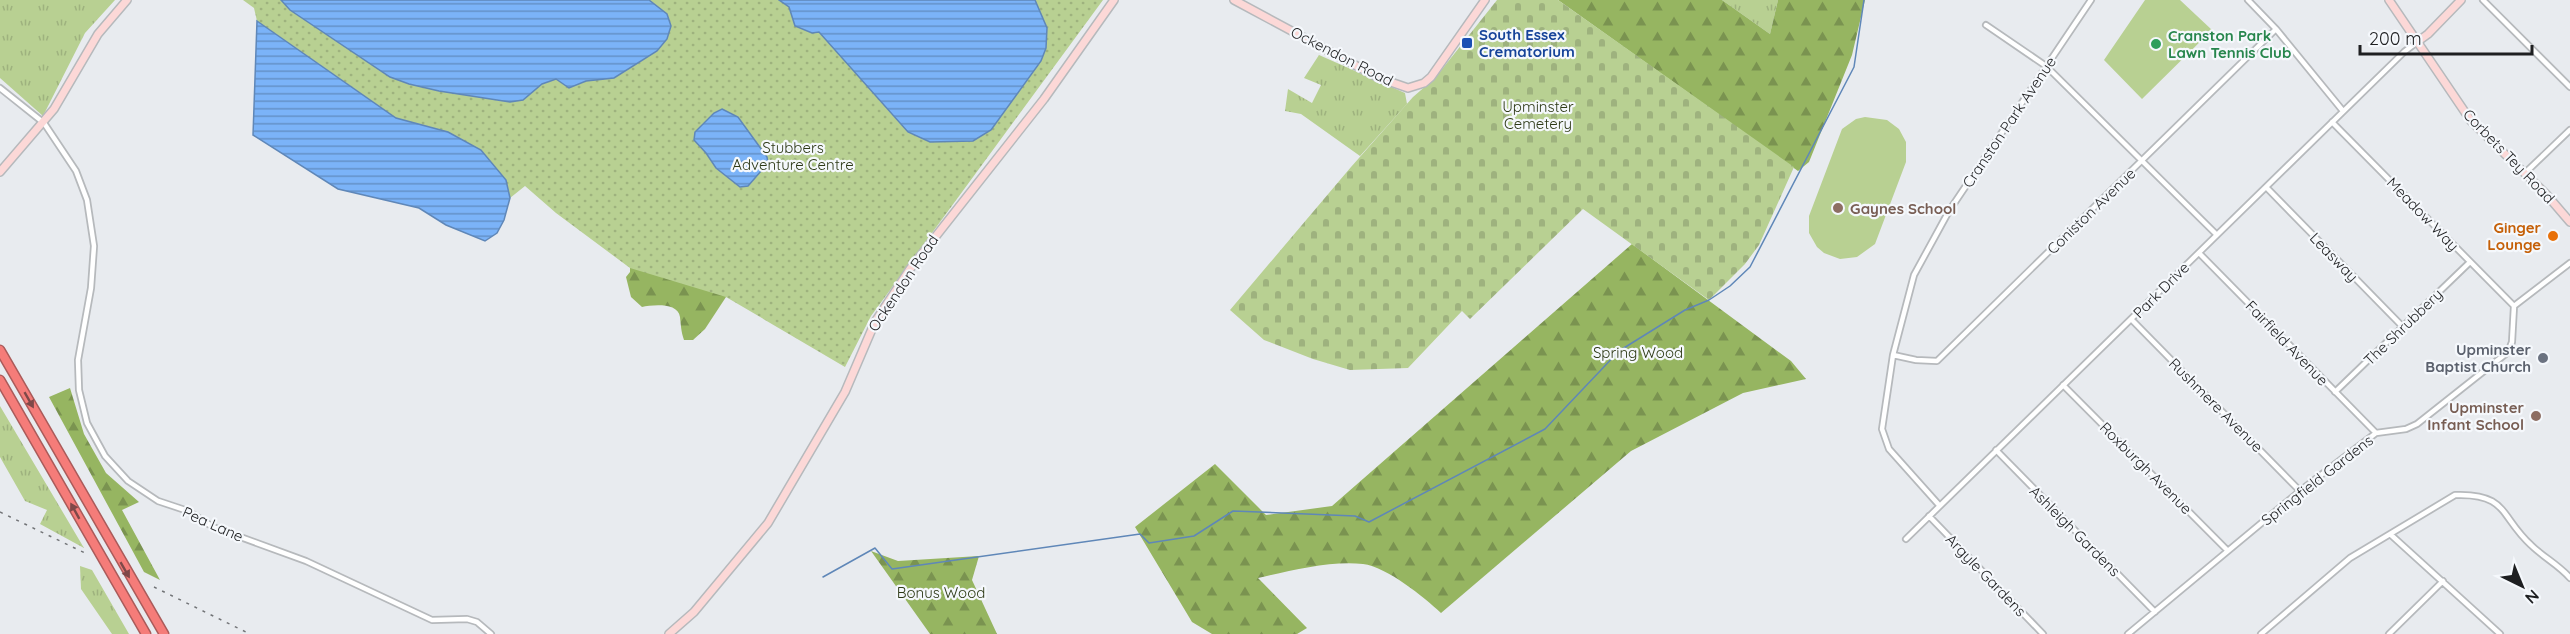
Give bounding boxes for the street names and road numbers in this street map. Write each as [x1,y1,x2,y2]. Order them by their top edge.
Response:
street label: Ockendon Road [1288,22,1396,90]
street label: Cranston Park Avenue [1958,53,2060,191]
street label: Corbets Tey Road [2459,105,2559,207]
street label: Coniston Avenue [2043,164,2139,258]
street label: Meadow Way [2383,173,2463,255]
street label: Leasway [2306,228,2362,286]
street label: Ockendon Road [864,231,942,335]
street label: Park Drive [2129,258,2193,322]
street label: The Shrubbery [2360,285,2446,369]
street label: Fairfield Avenue [2242,296,2332,390]
street label: Rushmere Avenue [2165,354,2267,456]
street label: Roxburgh Avenue [2096,418,2196,518]
street label: Springfield Gardens [2257,430,2377,530]
street label: Ashleigh Gardens [2026,482,2124,580]
street label: Pea Lane [180,502,246,546]
street label: Argyle Gardens [1942,530,2030,620]

